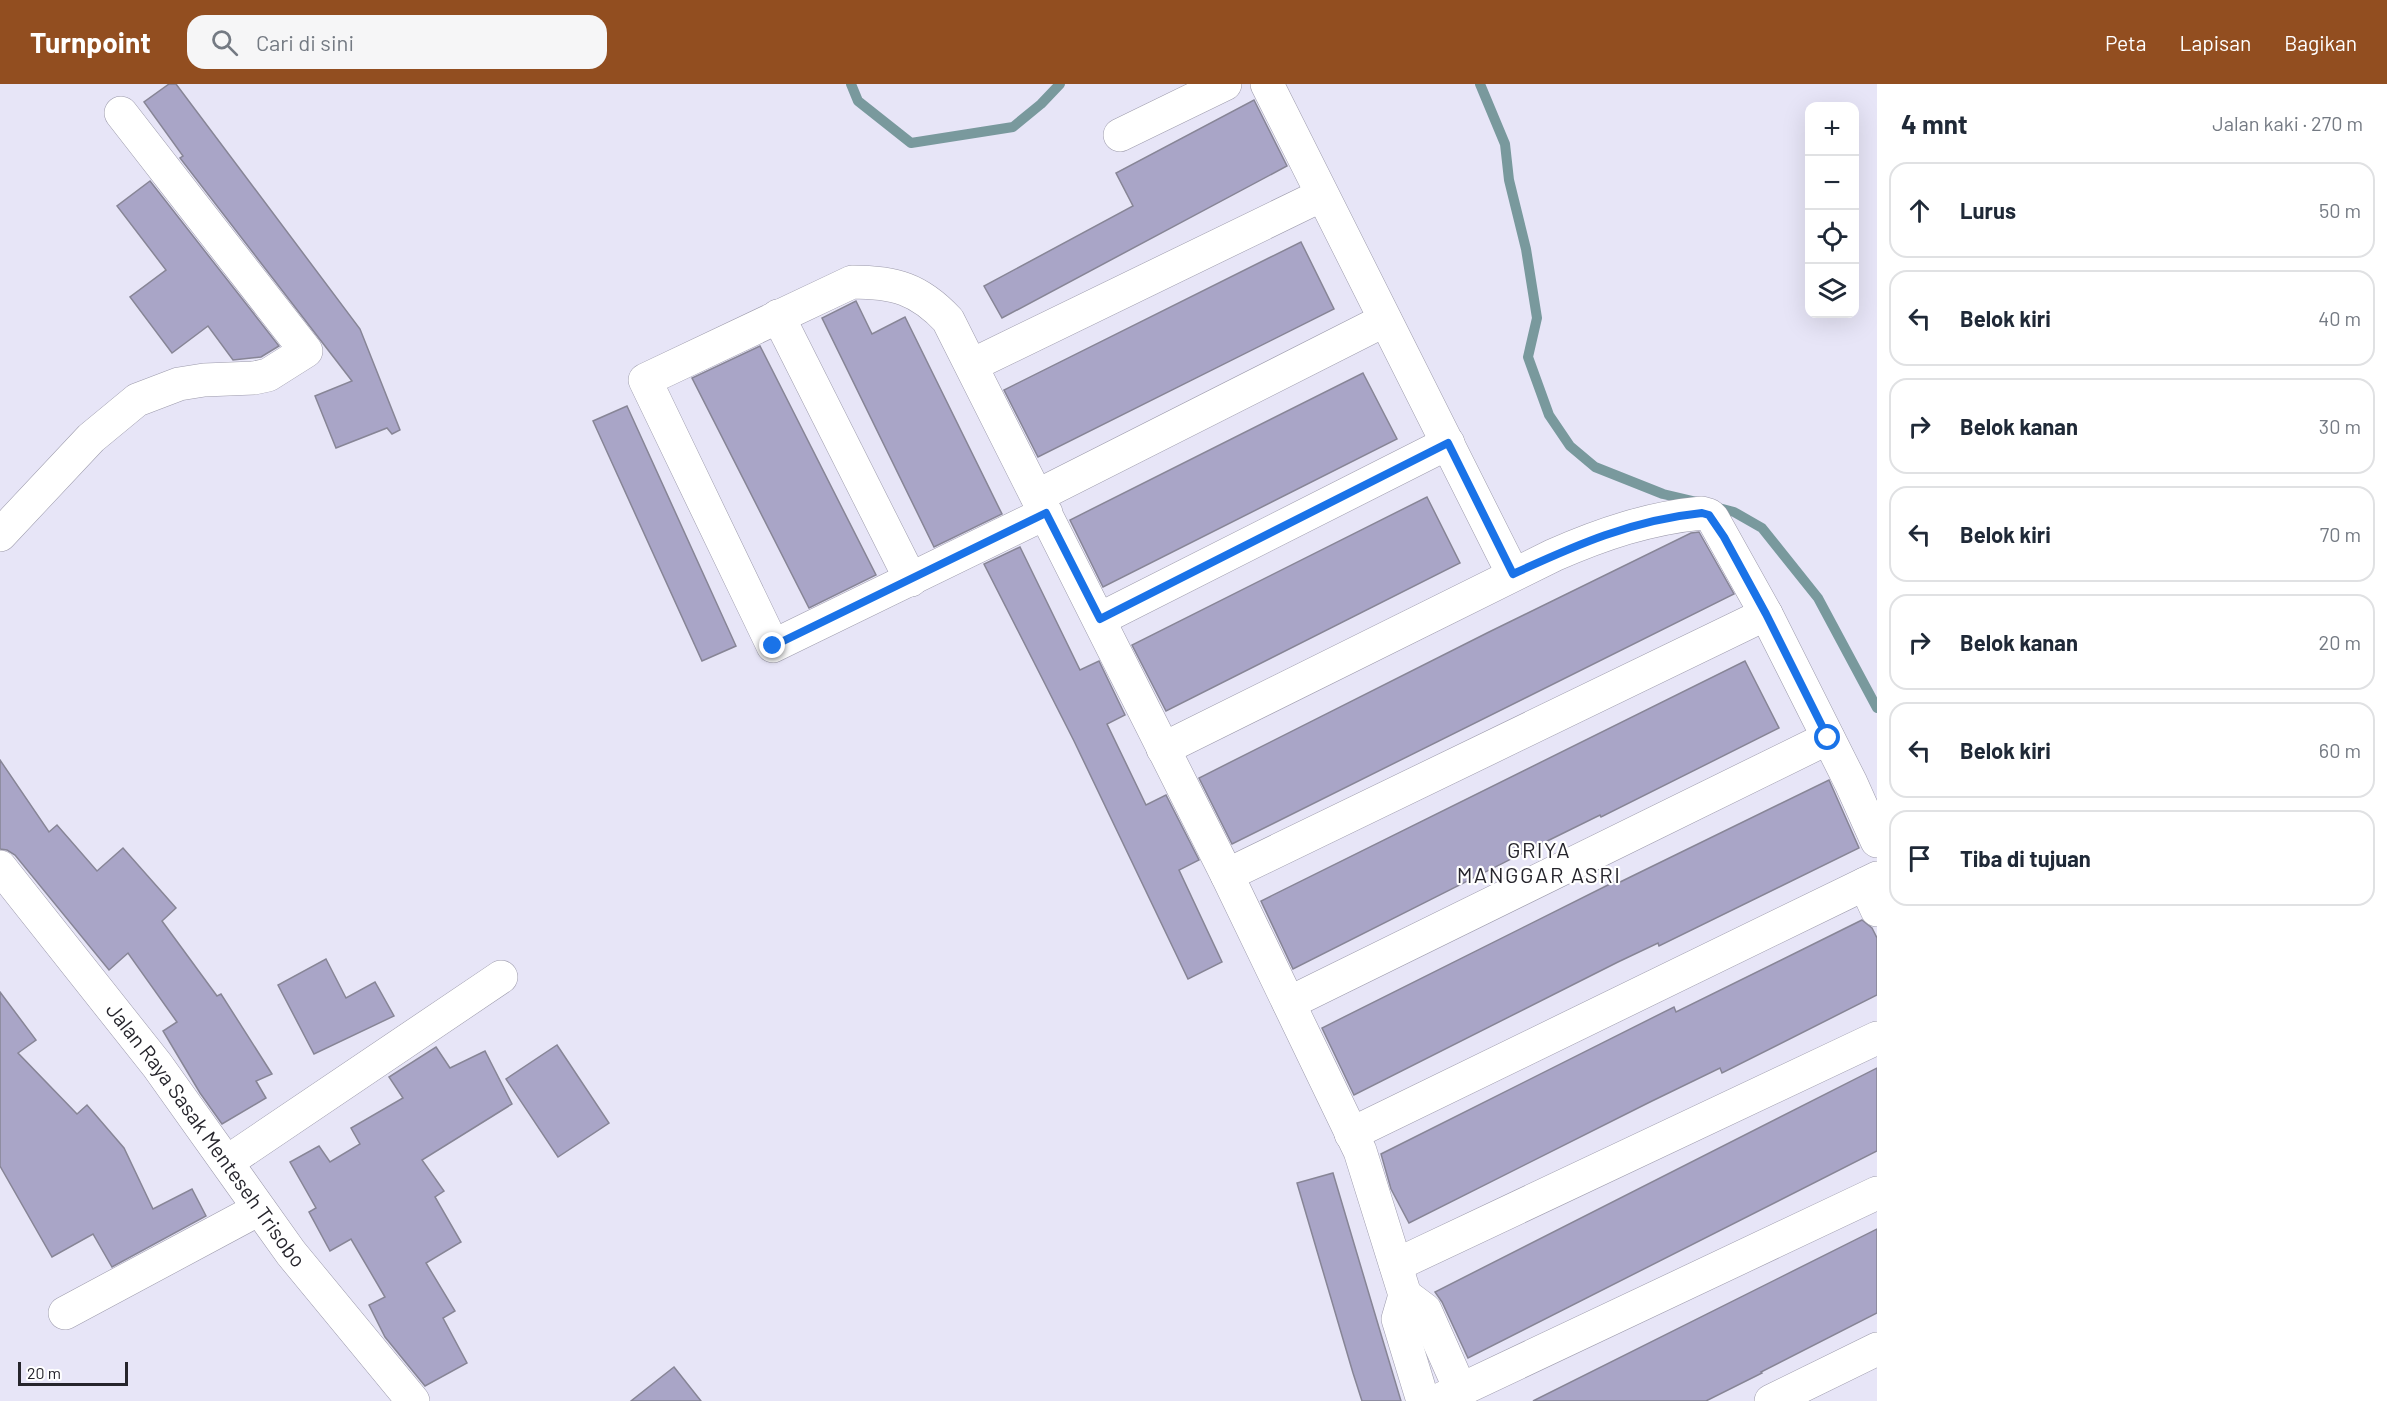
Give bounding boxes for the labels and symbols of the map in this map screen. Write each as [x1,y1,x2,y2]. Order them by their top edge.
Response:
route end [759,632,785,658]
route start [1814,724,1840,750]
district label: GRIYA MANGGAR ASRI [1457,836,1621,887]
street label: Jalan Raya Sasak Menteseh Trisobo [102,997,311,1272]
scale bar [18,1359,128,1386]

